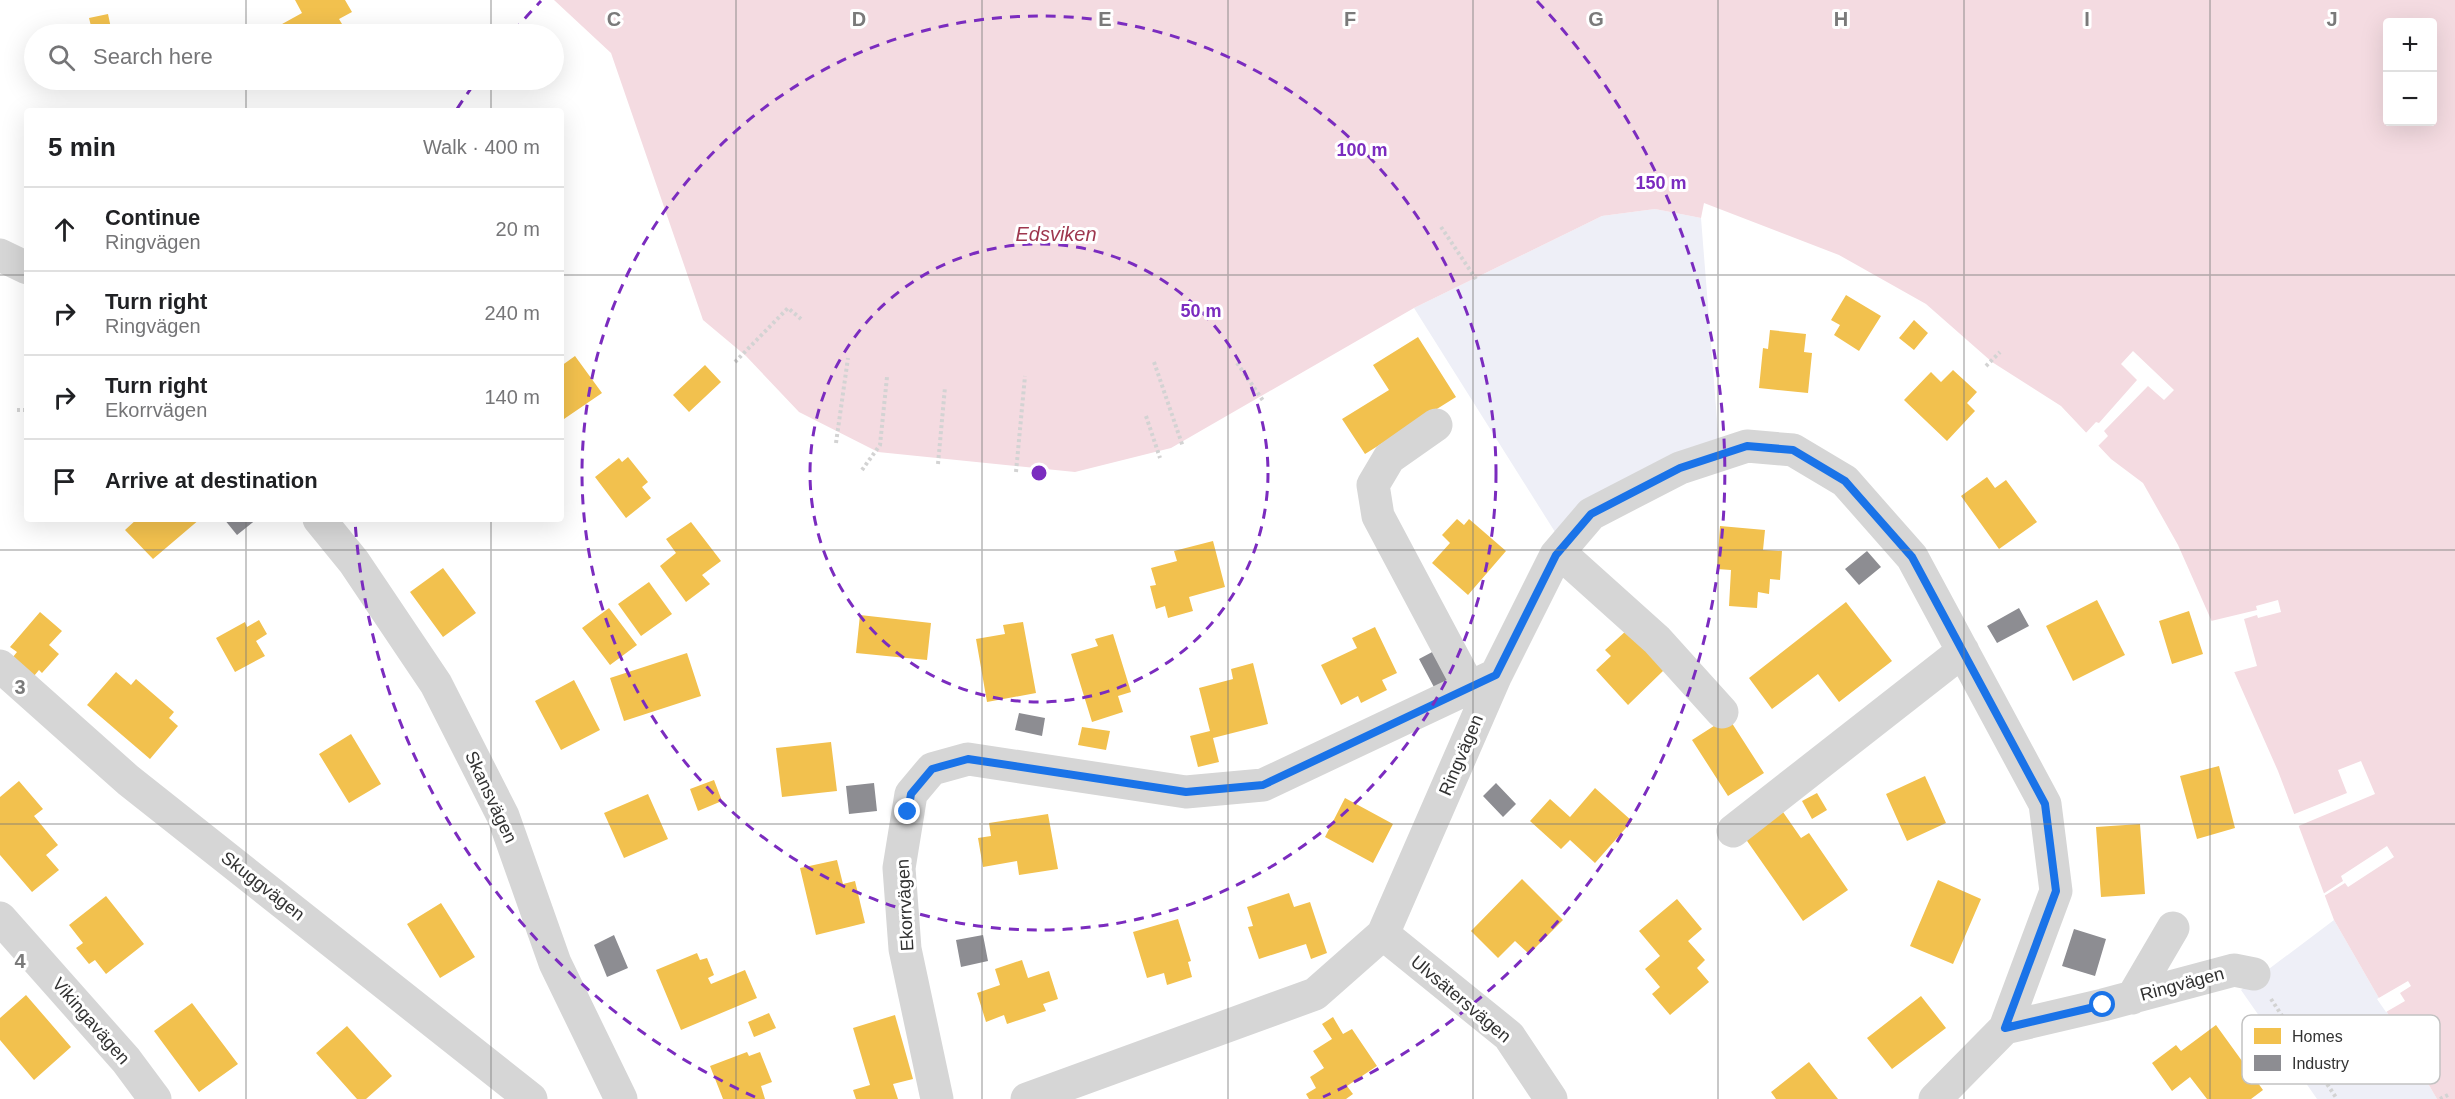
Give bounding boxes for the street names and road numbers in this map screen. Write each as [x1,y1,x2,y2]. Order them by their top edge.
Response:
street label: Ringvägen [1435,711,1487,799]
street label: Skansvägen [461,748,521,846]
street label: Skuggvägen [217,847,309,925]
street label: Ekorrvägen [893,859,917,951]
street label: Ulvsätersvägen [1407,951,1515,1047]
street label: Ringvägen [2138,963,2226,1005]
street label: Vikingavägen [48,974,134,1068]

